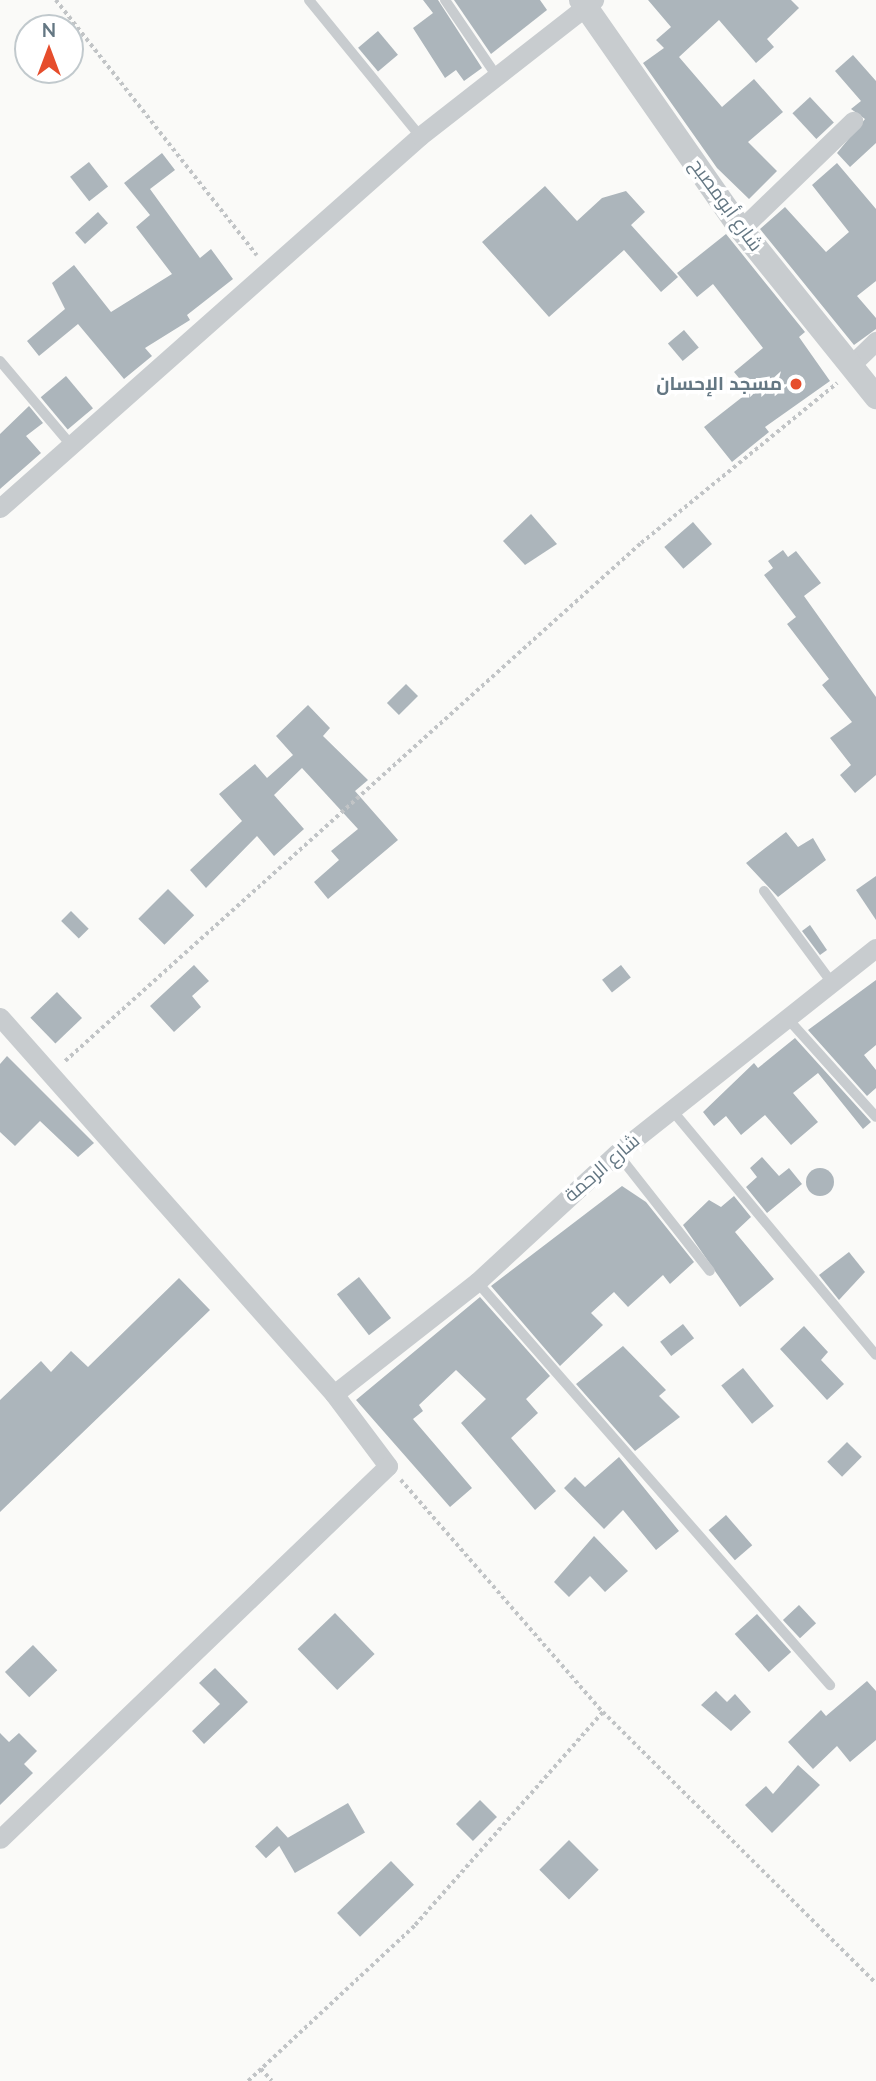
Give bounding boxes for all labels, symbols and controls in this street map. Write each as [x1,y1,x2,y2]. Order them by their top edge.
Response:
north arrow [14,14,84,84]
text: N [42,18,56,42]
street label: شارع أبومصبح [685,154,767,256]
place label: مسجد الإحسان [656,373,782,395]
marker: مسجد الإحسان [788,376,804,392]
street label: شارع الرحمة [560,1129,644,1207]

